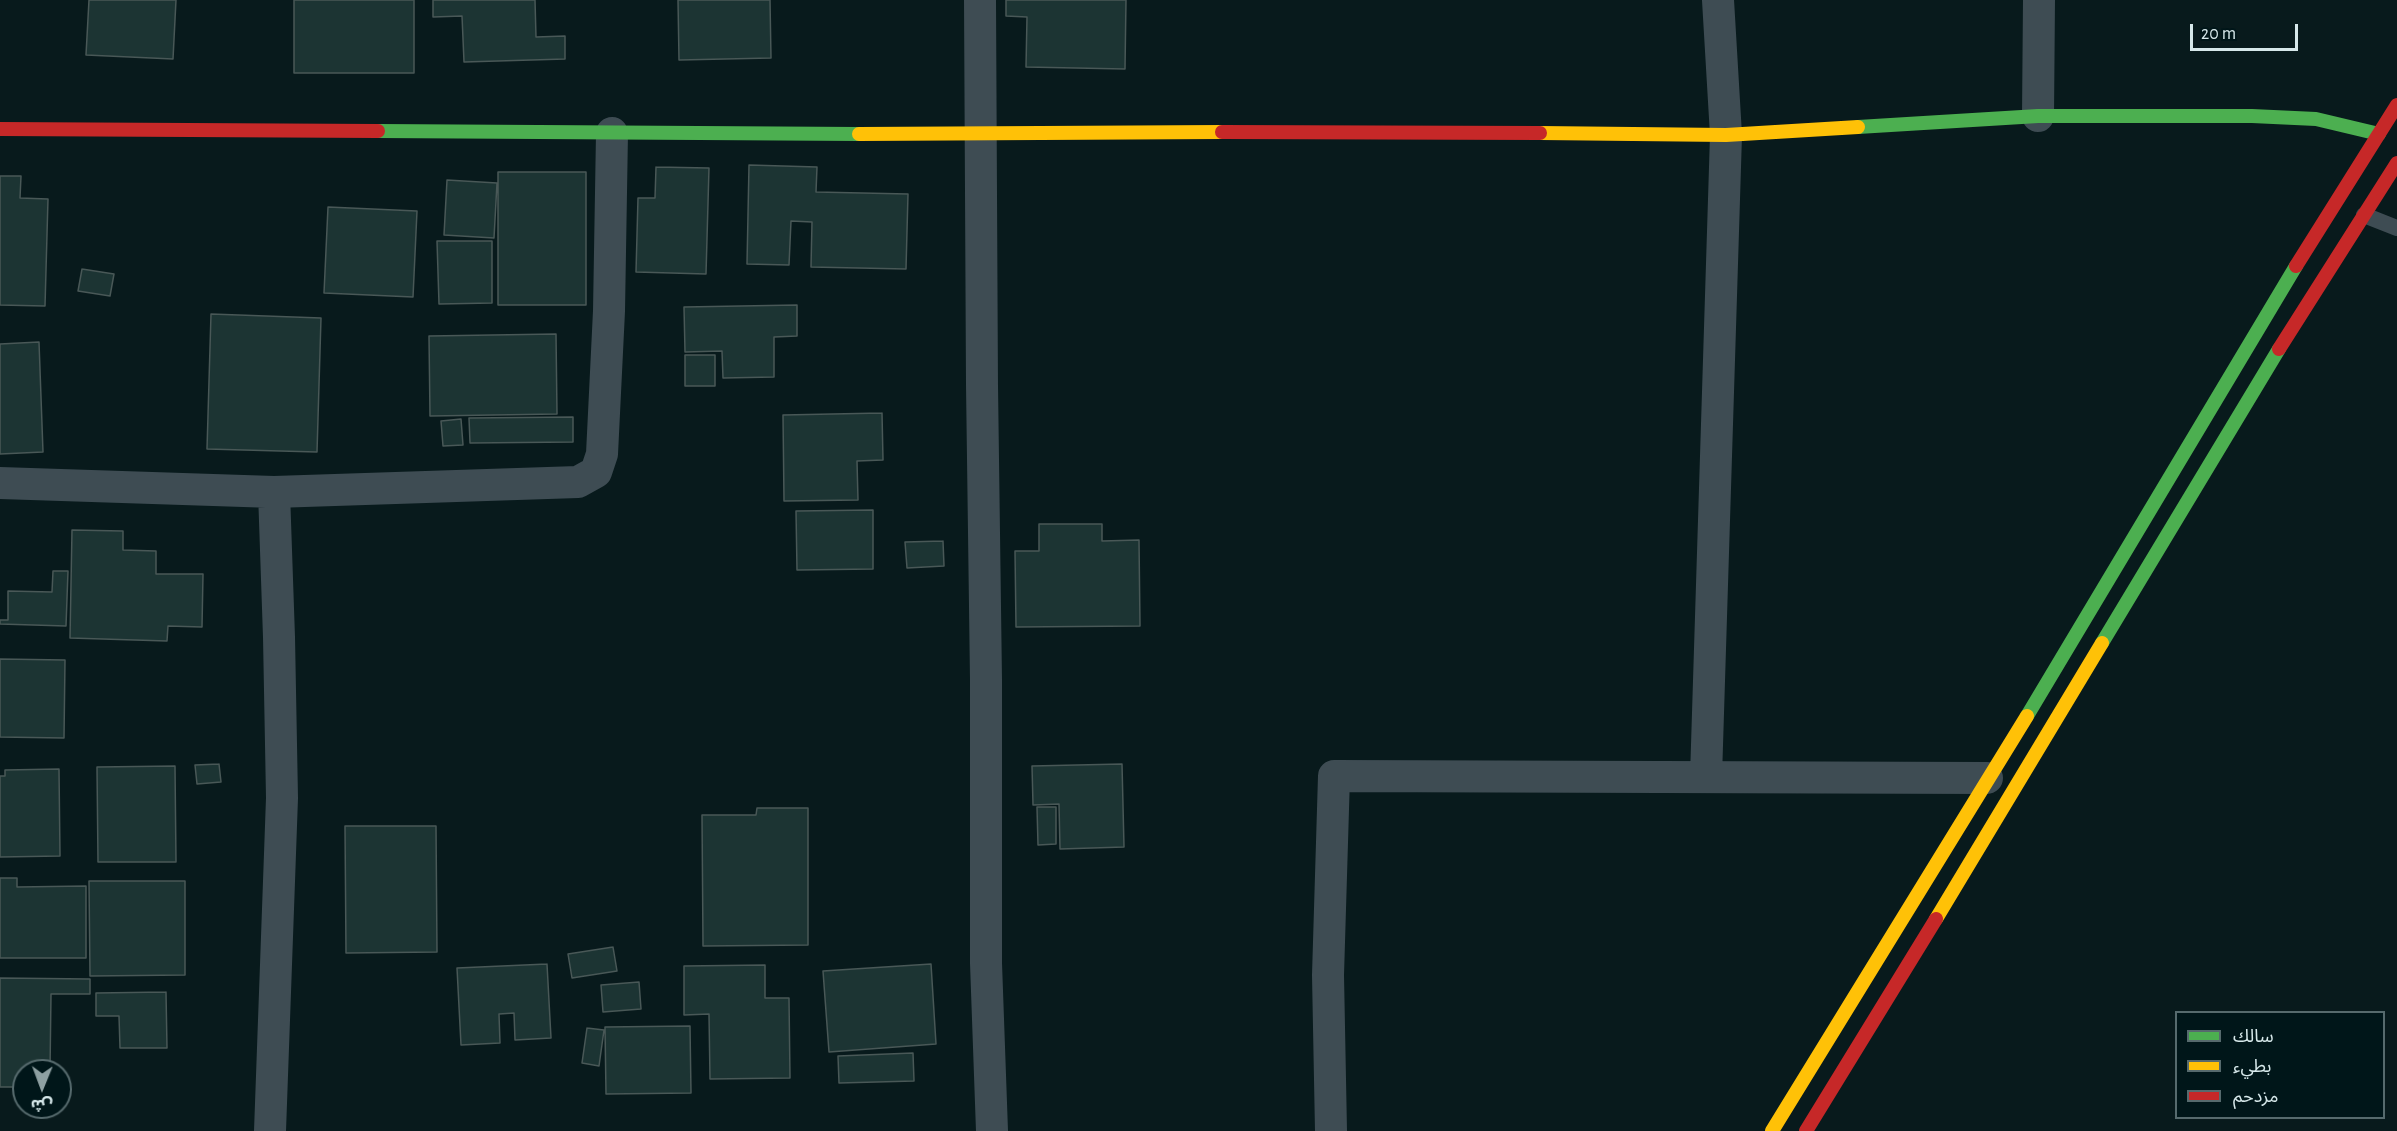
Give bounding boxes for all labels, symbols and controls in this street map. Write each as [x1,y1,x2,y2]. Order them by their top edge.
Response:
scale bar [2193,12,2301,50]
text: 20 m [2201,25,2236,43]
legend [2175,1011,2385,1119]
text: سالك [2233,1028,2274,1046]
text: بطيء [2233,1058,2271,1076]
north arrow [12,1059,72,1119]
text: مزدحم [2233,1088,2278,1106]
text: ش [31,1097,53,1113]

